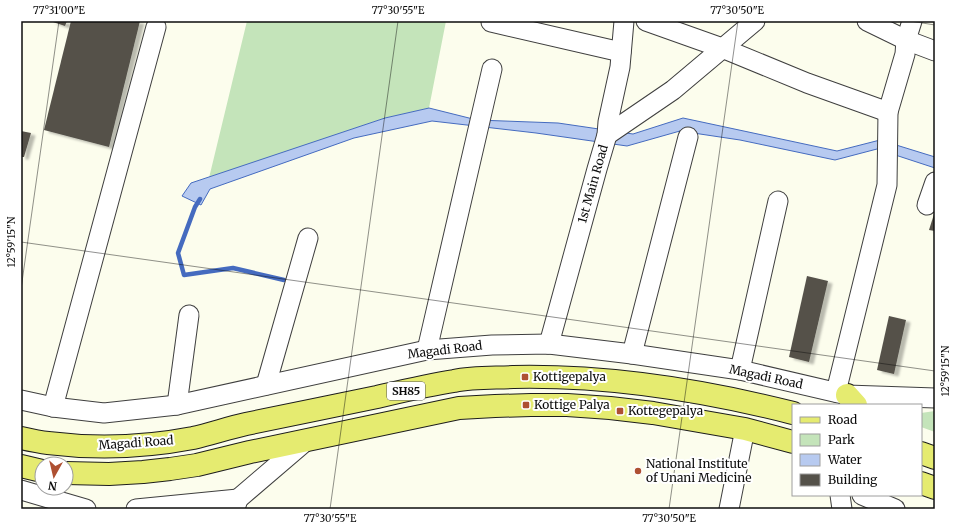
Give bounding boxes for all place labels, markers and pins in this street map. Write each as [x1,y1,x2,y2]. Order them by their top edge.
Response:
place label: Kottigepalya [533,369,606,384]
marker: Kottigepalya [520,372,530,382]
place label: Kottige Palya [534,397,610,412]
marker: Kottige Palya [521,400,531,410]
place label: Kottegepalya [628,403,704,418]
marker: Kottegepalya [615,406,625,416]
place label: National Institute of Unani Medicine [646,456,751,485]
marker: National Institute of Unani Medicine [633,466,643,476]

